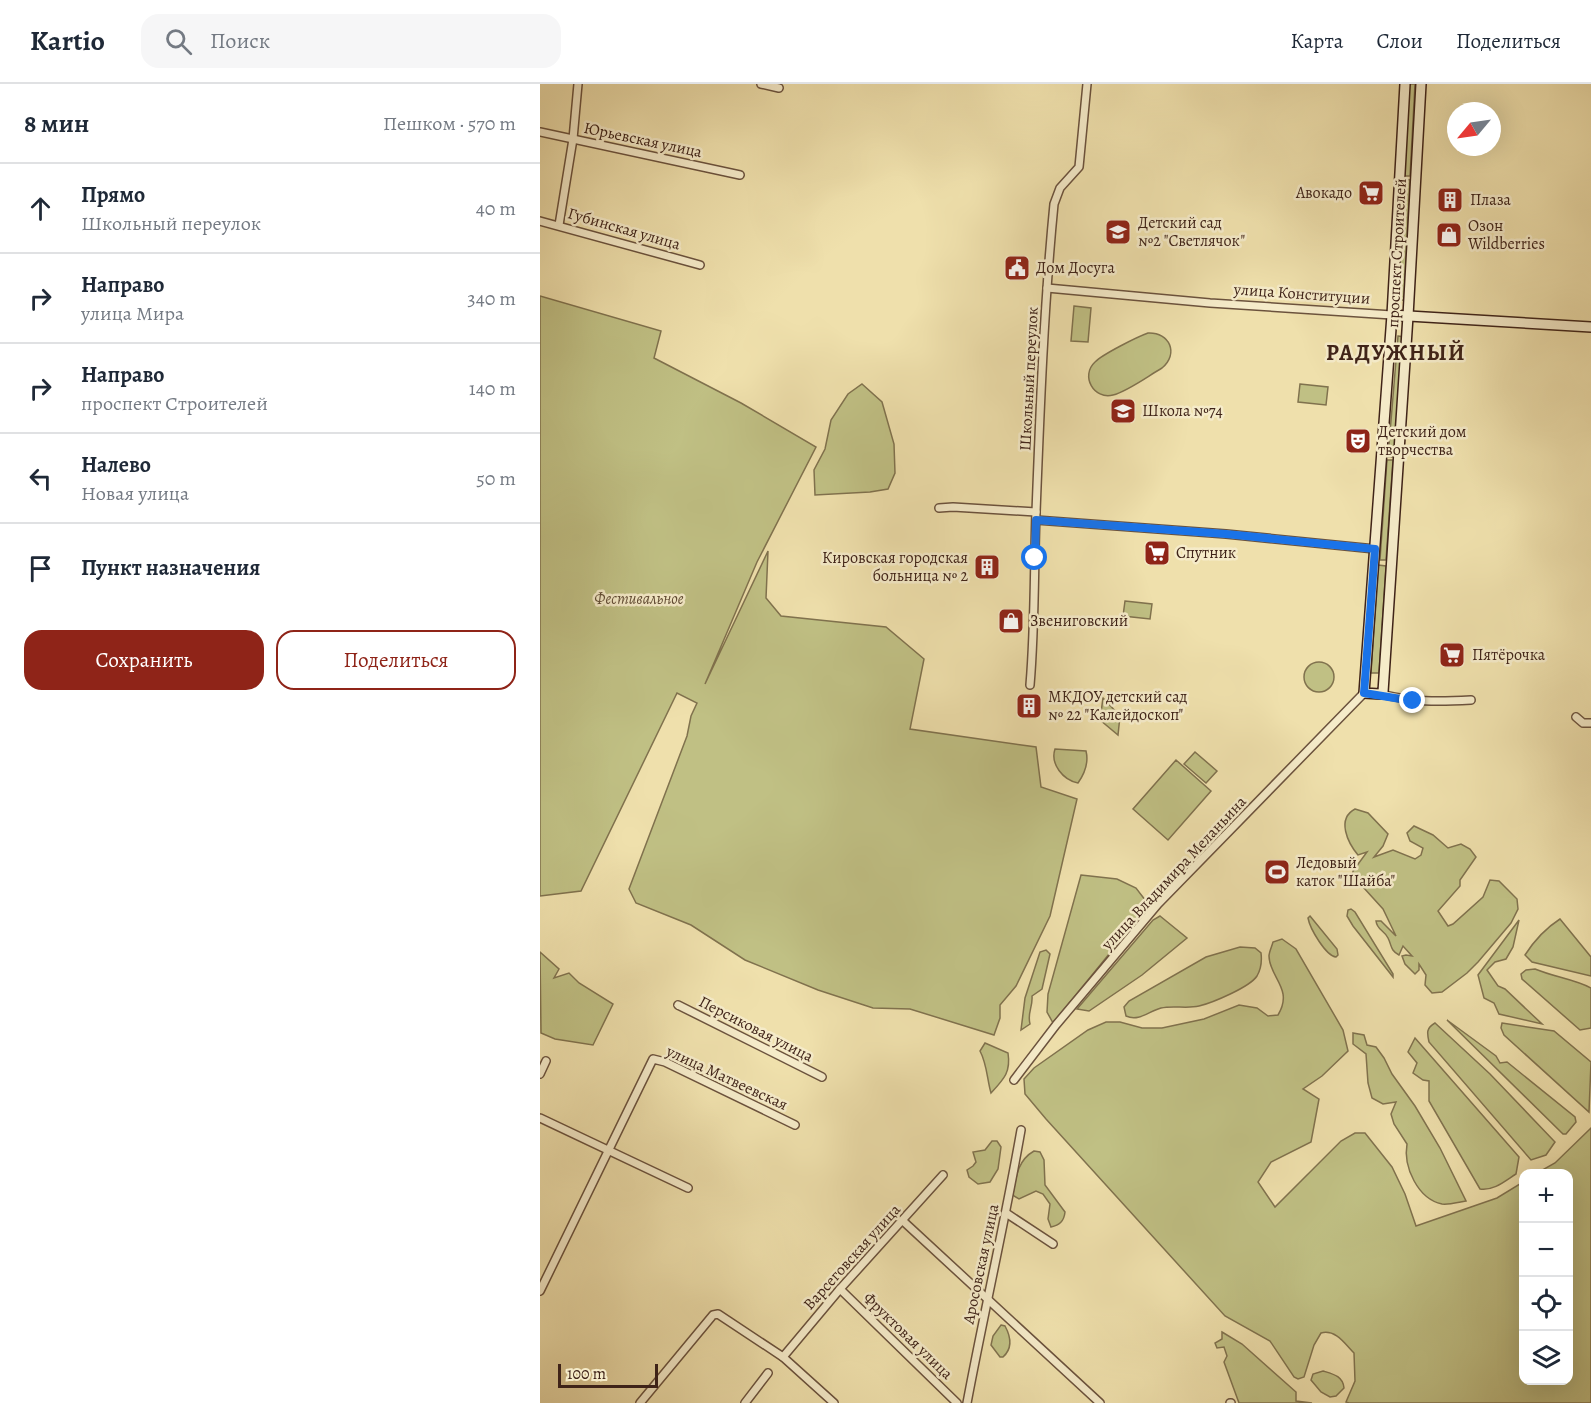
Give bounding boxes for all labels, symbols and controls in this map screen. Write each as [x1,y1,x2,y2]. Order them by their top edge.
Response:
search box [141,14,561,68]
text: Kartio [30,22,105,60]
icon: search [162,25,195,58]
text: Поиск [210,26,270,56]
text: Карта [1290,27,1343,55]
text: Слои [1376,27,1423,55]
text: Поделиться [1456,27,1561,55]
north arrow [1447,102,1501,156]
text: 8 мин [24,106,89,141]
text: Пешком · 570 m [383,110,516,137]
street label: Юрьевская улица [582,117,705,163]
supermarket icon: Авокадо [1356,178,1386,208]
street label: проспект Строителей [1382,178,1412,328]
text: Прямо [81,180,145,210]
place label: Авокадо [1295,182,1352,204]
building icon: Плаза [1435,185,1465,215]
place label: Плаза [1470,189,1512,211]
icon: ahead [24,192,57,225]
text: 40 m [476,195,516,222]
street label: Губинская улица [565,202,684,256]
text: Школьный переулок [81,210,261,237]
place label: Детский сад №2 "Светлячок" [1138,212,1246,252]
place label: Озон Wildberries [1467,215,1545,255]
school or university icon: Детский сад №2 "Светлячок" [1103,217,1133,247]
shop icon: Озон Wildberries [1434,220,1464,250]
public building icon: Дом Досуга [1002,253,1032,283]
place label: Дом Досуга [1036,257,1115,279]
text: Направо [81,270,164,300]
street label: улица Конституции [1232,278,1371,310]
icon: right [24,282,57,315]
text: 340 m [467,285,516,312]
text: улица Мира [81,300,184,327]
street label: Школьный переулок [1014,306,1044,452]
district label: РАДУЖНЫЙ [1326,338,1466,368]
text: Направо [81,360,164,390]
icon: right [24,372,57,405]
text: 140 m [469,375,516,402]
text: проспект Строителей [81,390,268,417]
school or university icon: Школа №74 [1108,396,1138,426]
place label: Школа №74 [1142,400,1223,422]
place label: Детский дом творчества [1378,421,1467,461]
theatre icon: Детский дом творчества [1343,426,1373,456]
text: Налево [81,450,151,480]
icon: left [24,462,57,495]
text: 50 m [476,465,516,492]
text: Новая улица [81,480,189,507]
supermarket icon: Спутник [1142,538,1172,568]
place label: Спутник [1176,542,1236,564]
route start [1021,544,1047,570]
place label: Кировская городская больница № 2 [822,547,968,587]
icon: arrive [24,552,57,585]
building icon: Кировская городская больница № 2 [972,552,1002,582]
text: Пункт назначения [81,553,260,583]
park label: Фестивальное [594,588,684,610]
shop icon: Звениговский [996,606,1026,636]
place label: Звениговский [1030,610,1128,632]
button: Сохранить [24,630,264,690]
button: Поделиться [276,630,516,690]
supermarket icon: Пятёрочка [1437,640,1467,670]
place label: Пятёрочка [1472,644,1546,666]
place label: МКДОУ детский сад № 22 "Калейдоскоп" [1048,686,1188,726]
route end [1399,687,1425,713]
building icon: МКДОУ детский сад № 22 "Калейдоскоп" [1014,691,1044,721]
street label: улица Владимира Меланьина [1096,791,1252,956]
place label: Ледовый каток "Шайба" [1296,852,1395,892]
sports icon: Ледовый каток "Шайба" [1262,857,1292,887]
street label: Персиковая улица [695,991,818,1068]
street label: улица Матвеевская [662,1040,792,1116]
map controls [1519,1169,1573,1385]
button: + [1519,1169,1573,1223]
street label: Варсеговская улица [798,1199,906,1315]
street label: Аросовская улица [957,1201,1005,1327]
button: − [1519,1223,1573,1277]
button: locate [1519,1277,1573,1331]
street label: Фруктовая улица [858,1287,958,1385]
button: layers [1519,1331,1573,1385]
scale bar [558,1361,658,1388]
text: 100 m [567,1363,606,1385]

